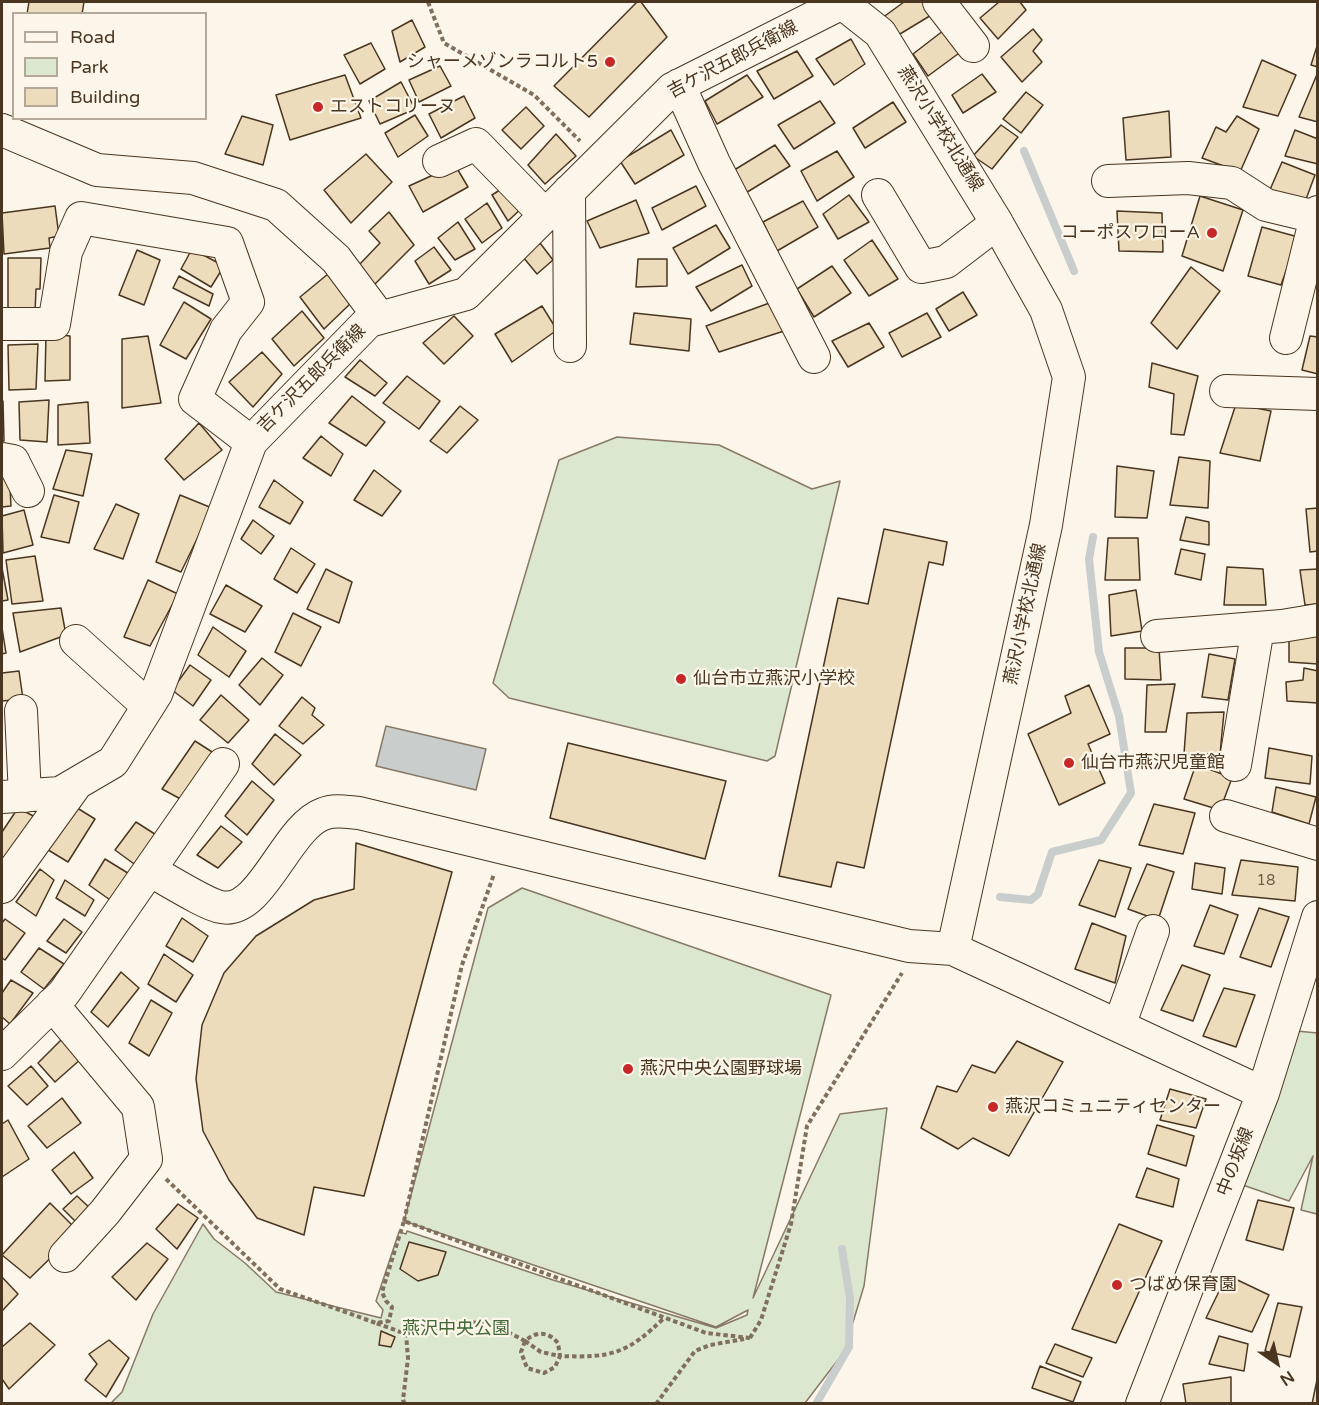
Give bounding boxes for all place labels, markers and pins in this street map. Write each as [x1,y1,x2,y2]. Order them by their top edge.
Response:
place label: シャーメゾンラコルト5 [407,51,598,73]
marker: シャーメゾンラコルト5 [603,55,617,69]
place label: エストコリーヌ [330,96,456,118]
marker: エストコリーヌ [311,100,325,114]
place label: コーポスワローA [1061,222,1200,244]
marker: コーポスワローA [1205,226,1219,240]
place label: 仙台市立燕沢小学校 [693,668,855,690]
marker: 仙台市立燕沢小学校 [674,672,688,686]
place label: 仙台市燕沢児童館 [1081,752,1225,774]
marker: 仙台市燕沢児童館 [1062,756,1076,770]
place label: 燕沢中央公園野球場 [640,1058,802,1080]
marker: 燕沢中央公園野球場 [621,1062,635,1076]
place label: 燕沢コミュニティセンター [1005,1096,1221,1118]
marker: 燕沢コミュニティセンター [986,1100,1000,1114]
place label: つばめ保育園 [1129,1274,1237,1296]
marker: つばめ保育園 [1110,1278,1124,1292]

